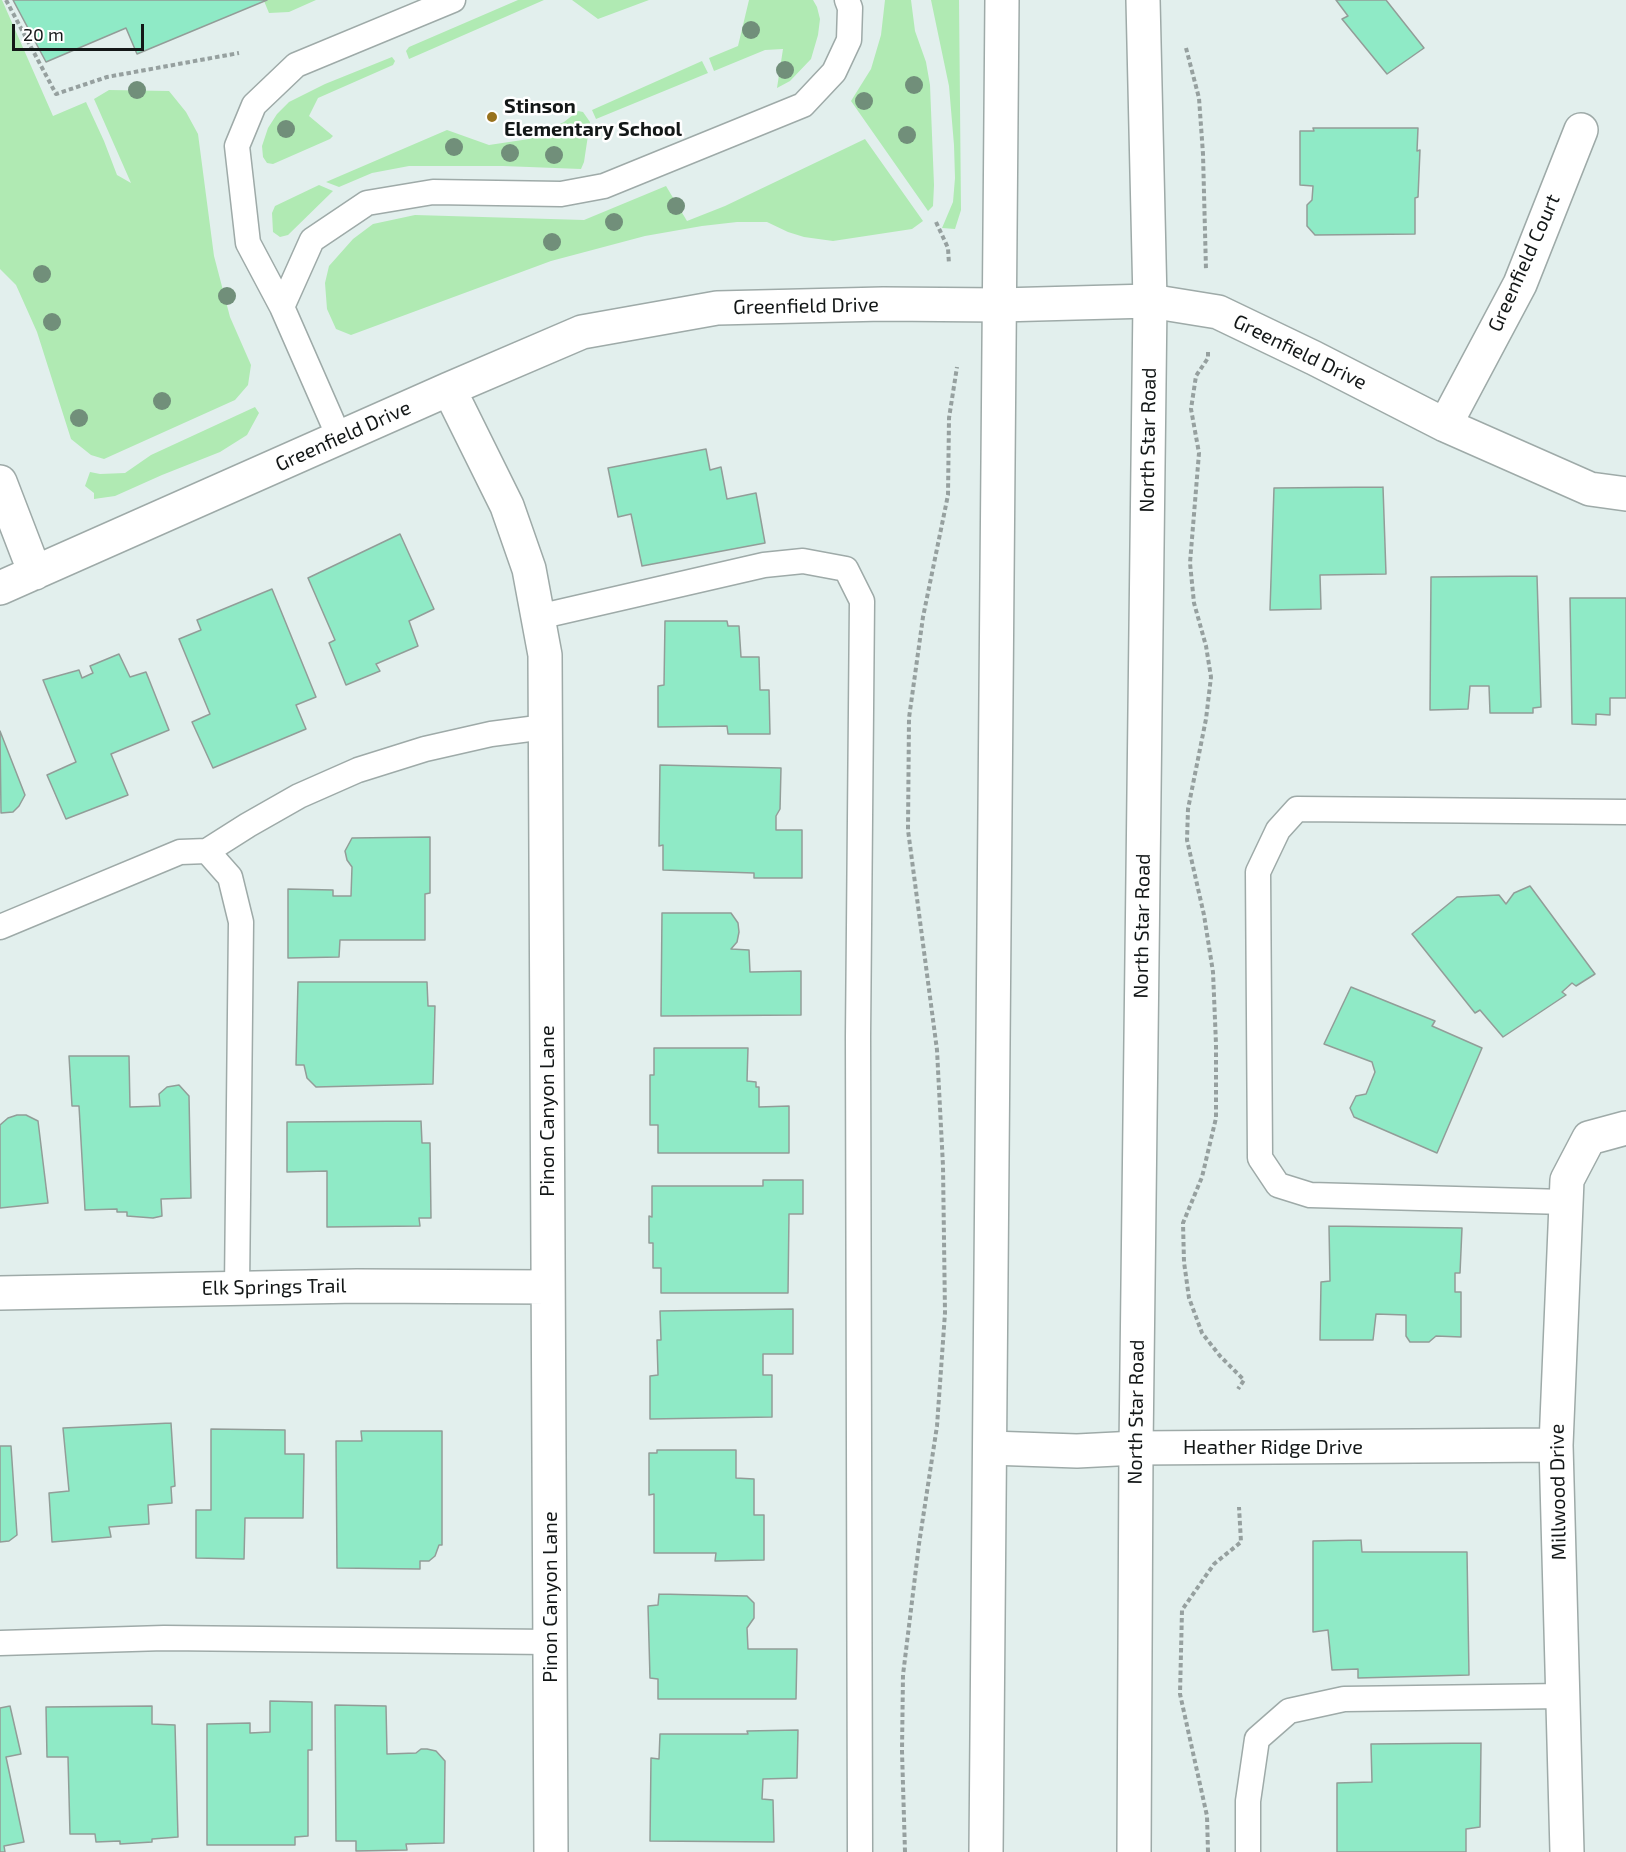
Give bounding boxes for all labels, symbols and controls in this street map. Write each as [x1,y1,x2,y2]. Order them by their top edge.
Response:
scale bar [15,12,147,50]
text: 20 m [23,23,64,45]
place label: Stinson Elementary School [504,94,682,141]
marker: Stinson Elementary School [485,110,499,124]
street label: Greenfield Court [1483,191,1565,335]
street label: Greenfield Drive [733,293,879,319]
street label: Greenfield Drive [1229,309,1371,395]
street label: North Star Road [1135,367,1161,513]
street label: Greenfield Drive [272,395,414,477]
street label: North Star Road [1129,853,1155,999]
street label: Pinon Canyon Lane [535,1025,559,1197]
street label: Elk Springs Trail [201,1274,347,1300]
street label: North Star Road [1123,1339,1149,1485]
street label: Millwood Drive [1545,1423,1571,1561]
street label: Heather Ridge Drive [1183,1435,1363,1459]
street label: Pinon Canyon Lane [538,1511,562,1683]

